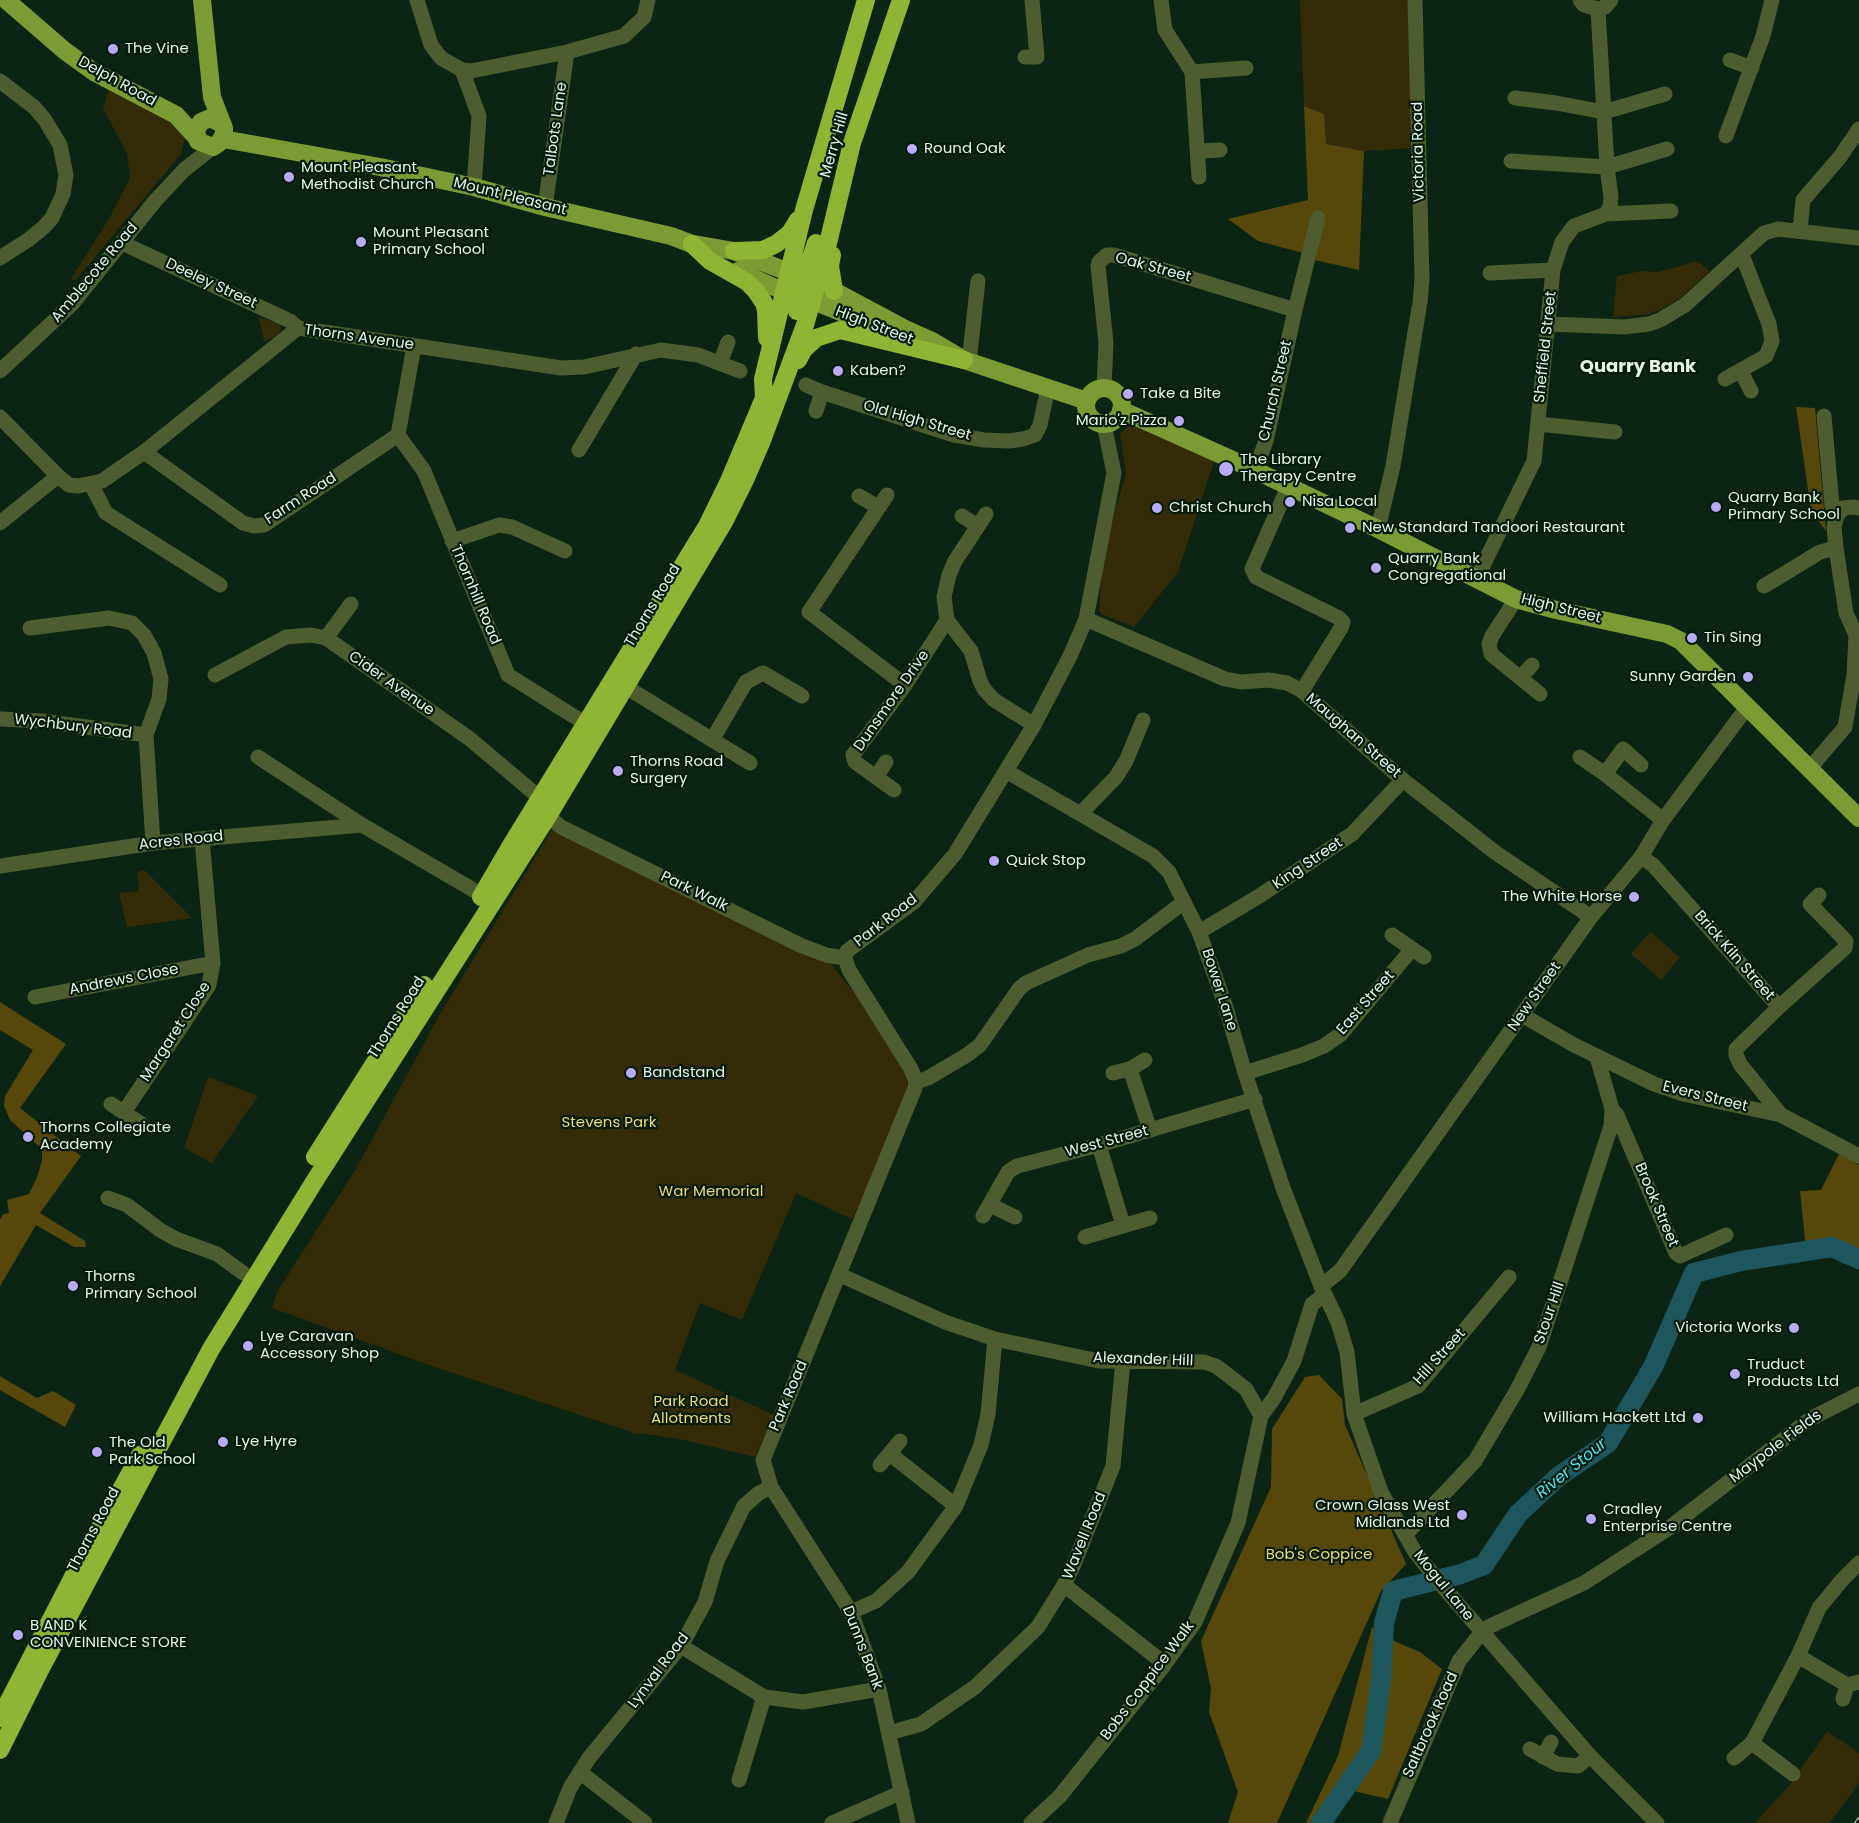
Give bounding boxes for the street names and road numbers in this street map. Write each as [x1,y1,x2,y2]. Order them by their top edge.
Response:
street label: Delph Road [75,53,159,111]
street label: Talbots Lane [541,81,571,177]
street label: Victoria Road [1409,102,1429,202]
street label: Merry Hill [817,110,853,180]
street label: Mount Pleasant [452,174,568,220]
street label: Amblecote Road [48,219,142,327]
street label: Oak Street [1113,249,1193,287]
street label: Deeley Street [163,255,259,313]
street label: Sheffield Street [1531,290,1561,404]
street label: High Street [833,303,915,349]
street label: Thorns Avenue [303,321,415,355]
street label: Church Street [1256,339,1296,443]
street label: Old High Street [861,397,973,445]
street label: Farm Road [262,469,340,529]
street label: Thornhill Road [446,543,504,647]
street label: Thorns Road [621,561,685,651]
street label: High Street [1519,590,1603,628]
street label: Dunsmore Drive [850,647,934,755]
street label: Cider Avenue [345,648,437,720]
street label: Maughan Street [1302,690,1404,782]
street label: Wychbury Road [13,711,133,743]
street label: Acres Road [138,828,224,854]
street label: King Street [1270,834,1346,894]
street label: Park Walk [658,868,730,916]
street label: Park Road [851,891,921,951]
street label: Brick Kiln Street [1690,907,1778,1005]
street label: Bower Lane [1197,947,1241,1033]
street label: New Street [1505,959,1565,1035]
street label: Andrews Close [68,961,180,999]
street label: East Street [1333,967,1399,1039]
street label: Thorns Road [365,974,429,1062]
street label: Margaret Close [137,979,215,1085]
street label: Evers Street [1661,1078,1749,1116]
street label: West Street [1064,1122,1150,1162]
street label: Brook Street [1630,1160,1682,1250]
street label: Stour Hill [1531,1280,1569,1346]
street label: Hill Street [1410,1325,1470,1389]
street label: Alexander Hill [1092,1349,1194,1371]
street label: Park Road [766,1358,812,1434]
street label: Maypole Fields [1726,1407,1826,1487]
street label: Thorns Road [64,1485,124,1575]
street label: Wavell Road [1059,1490,1111,1582]
street label: Mogul Lane [1409,1547,1477,1625]
street label: Dunns Bank [838,1604,886,1692]
street label: Bobs Coppice Walk [1097,1618,1199,1744]
street label: Lynval Road [625,1630,693,1712]
street label: Saltbrook Road [1400,1669,1462,1781]

